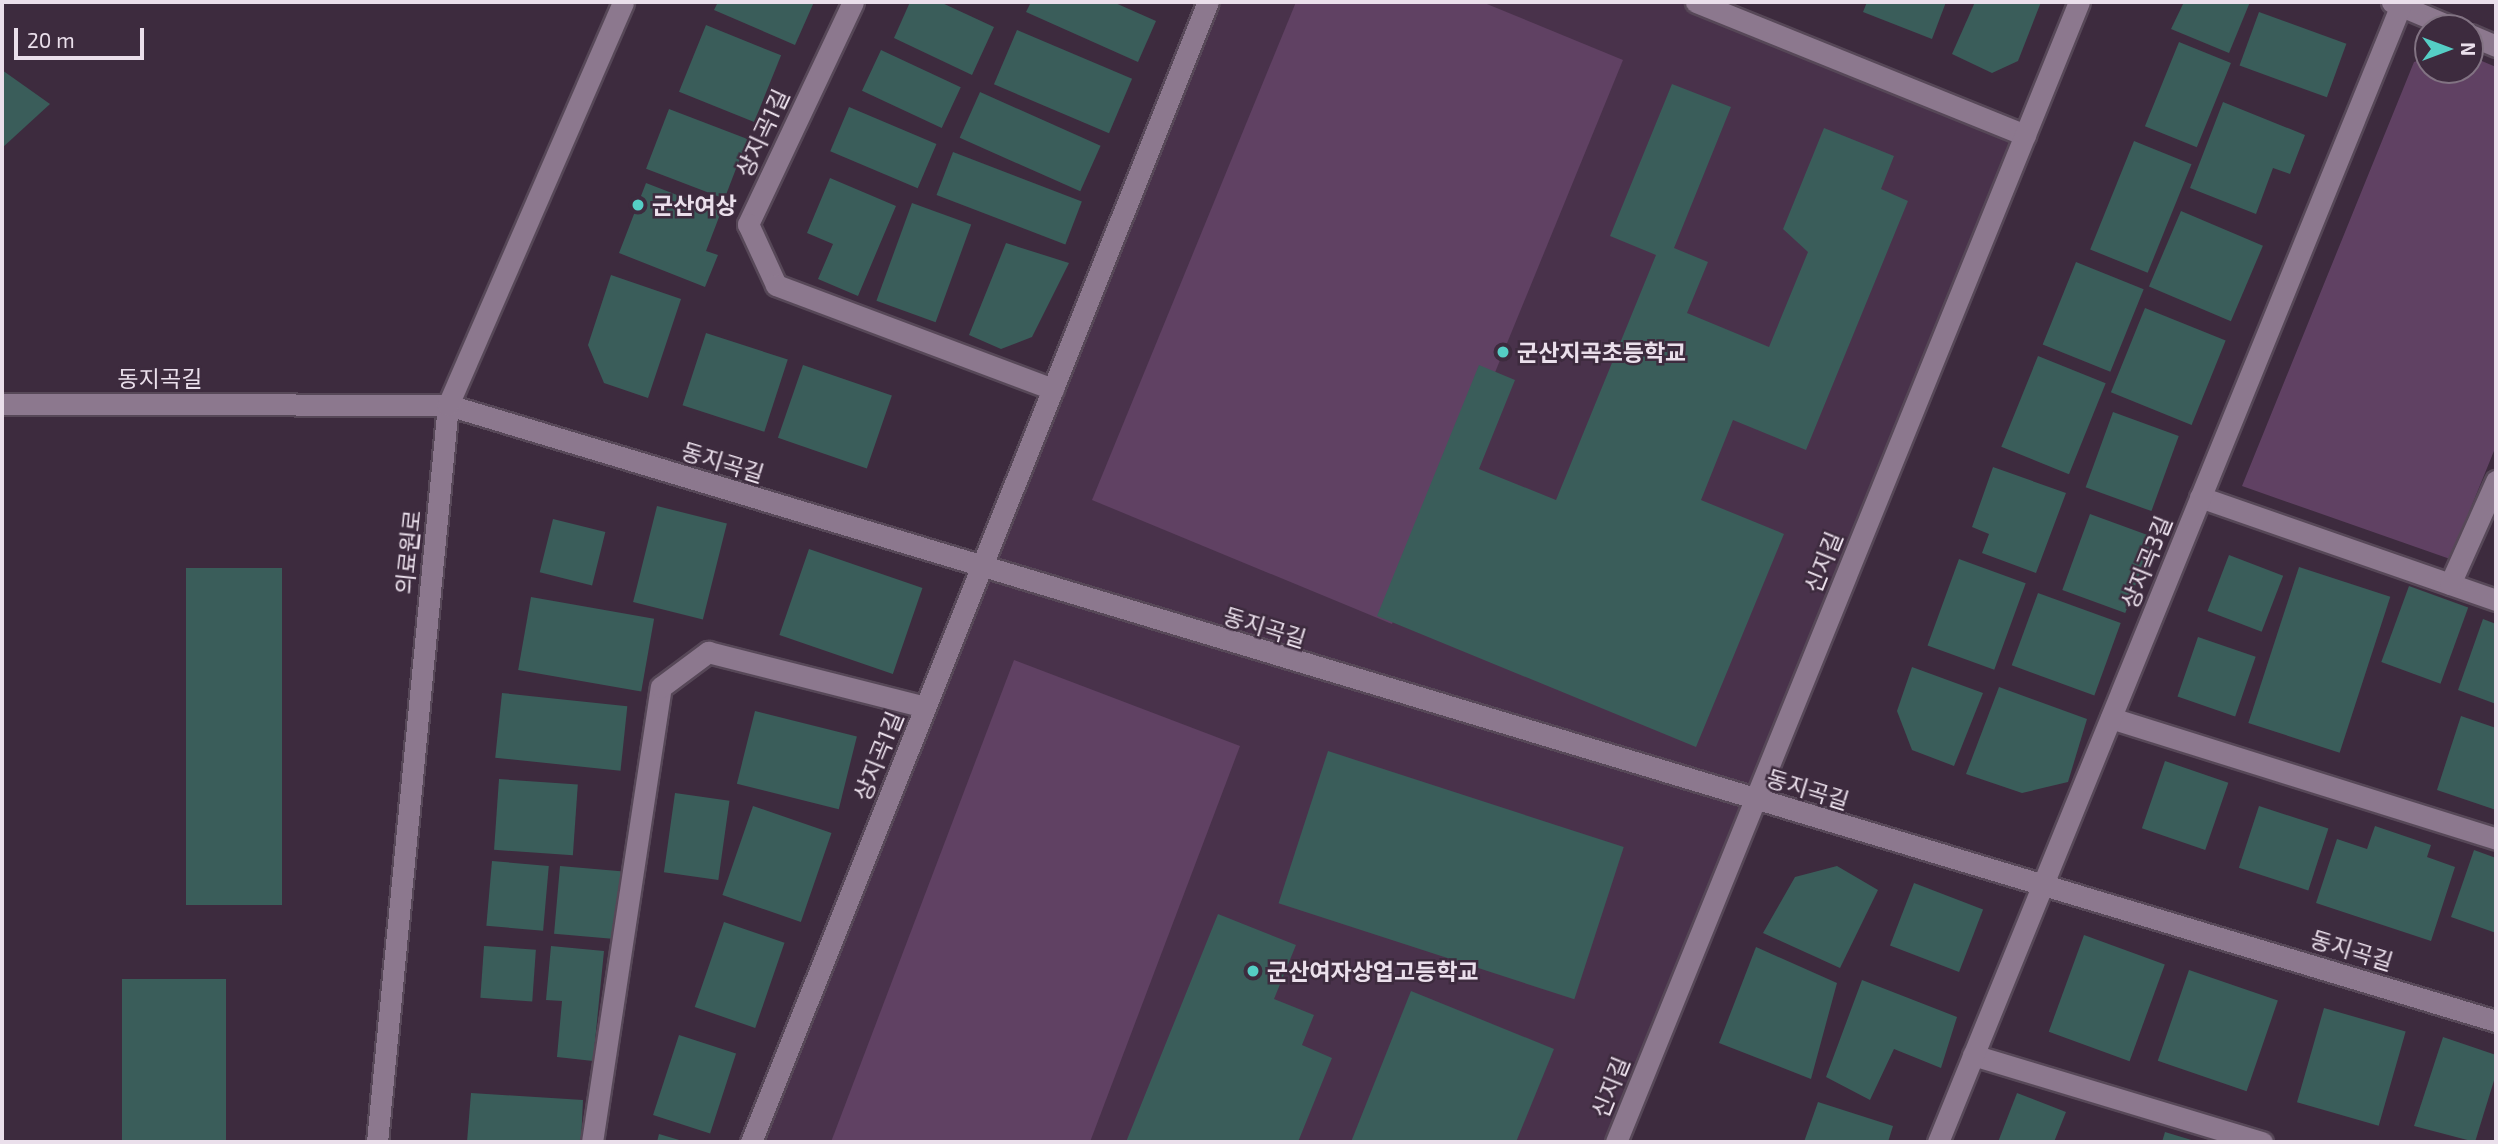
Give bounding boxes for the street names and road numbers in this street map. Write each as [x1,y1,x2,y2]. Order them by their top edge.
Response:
street label: 상지곡1길 [730,85,794,181]
street label: 동지곡길 [118,364,202,392]
street label: 동지곡길 [678,436,768,488]
street label: 의료원로 [390,508,426,596]
street label: 상지곡3길 [2115,512,2177,612]
street label: 신지길 [1798,527,1848,597]
street label: 동지곡길 [1220,601,1310,653]
street label: 상지곡1길 [848,707,908,805]
street label: 동지곡길 [1763,763,1853,815]
street label: 동지곡길 [2307,924,2397,976]
street label: 신지길 [1585,1052,1635,1122]

